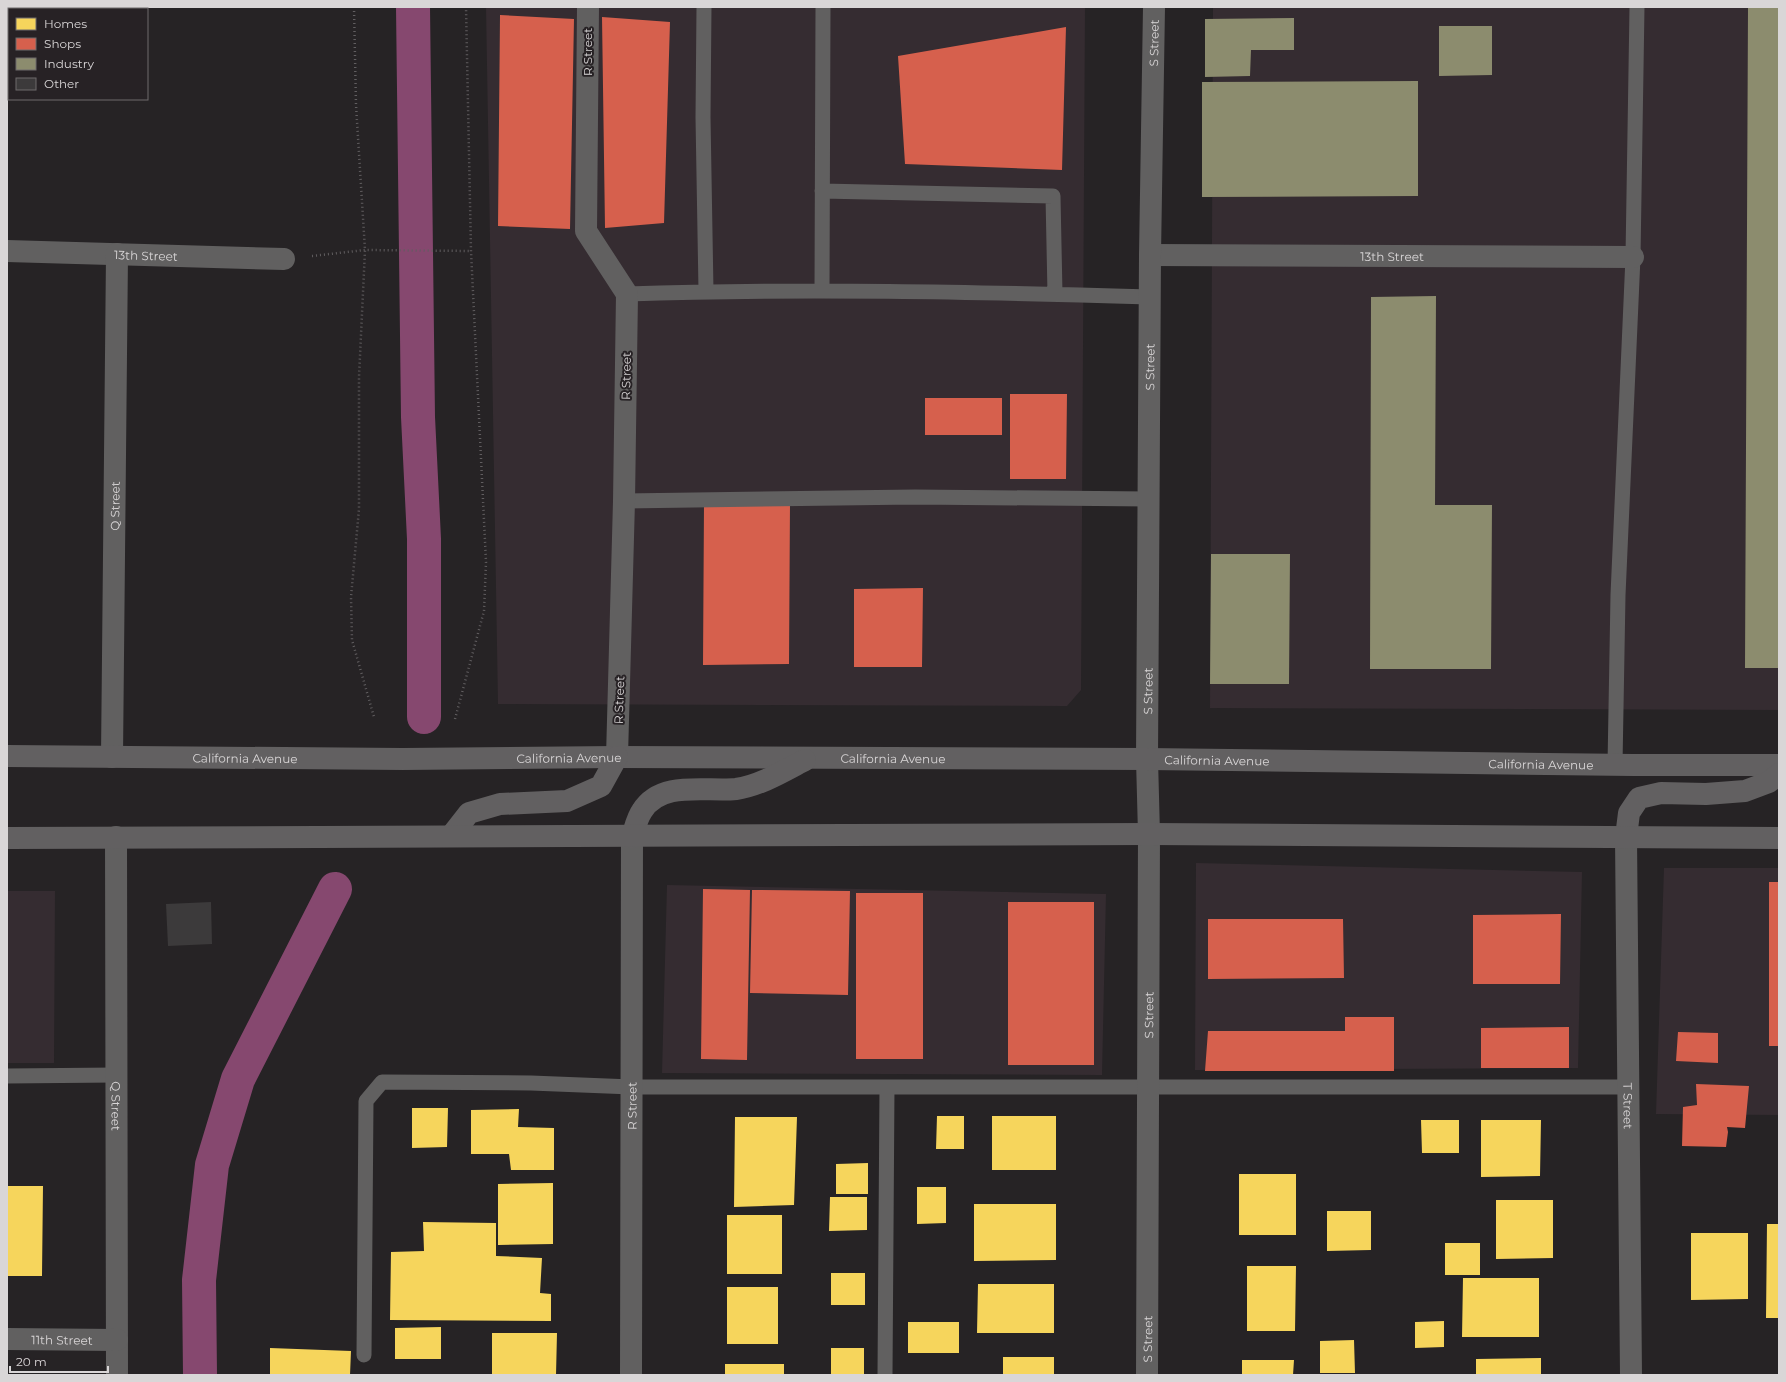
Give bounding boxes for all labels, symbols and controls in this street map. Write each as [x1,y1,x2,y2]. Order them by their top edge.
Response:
legend [8,8,148,100]
text: Homes [44,16,87,31]
street label: S Street [1146,19,1161,67]
street label: R Street [580,28,595,76]
text: Shops [44,36,81,51]
text: Industry [44,56,94,71]
text: Other [44,76,79,91]
street label: 13th Street [114,247,178,263]
street label: 13th Street [1360,248,1424,264]
street label: S Street [1142,343,1157,391]
street label: R Street [618,352,634,400]
street label: Q Street [107,481,122,531]
street label: S Street [1140,667,1155,715]
street label: R Street [611,676,627,724]
street label: California Avenue [516,749,622,765]
street label: California Avenue [192,750,298,766]
street label: California Avenue [840,750,946,766]
street label: California Avenue [1164,752,1270,768]
street label: California Avenue [1488,756,1594,772]
street label: S Street [1141,991,1156,1038]
street label: Q Street [109,1081,124,1131]
street label: R Street [624,1082,639,1130]
street label: T Street [1621,1083,1636,1129]
street label: S Street [1140,1315,1155,1362]
street label: 11th Street [31,1332,93,1347]
scale bar [10,1348,108,1374]
text: 20 m [16,1354,47,1369]

